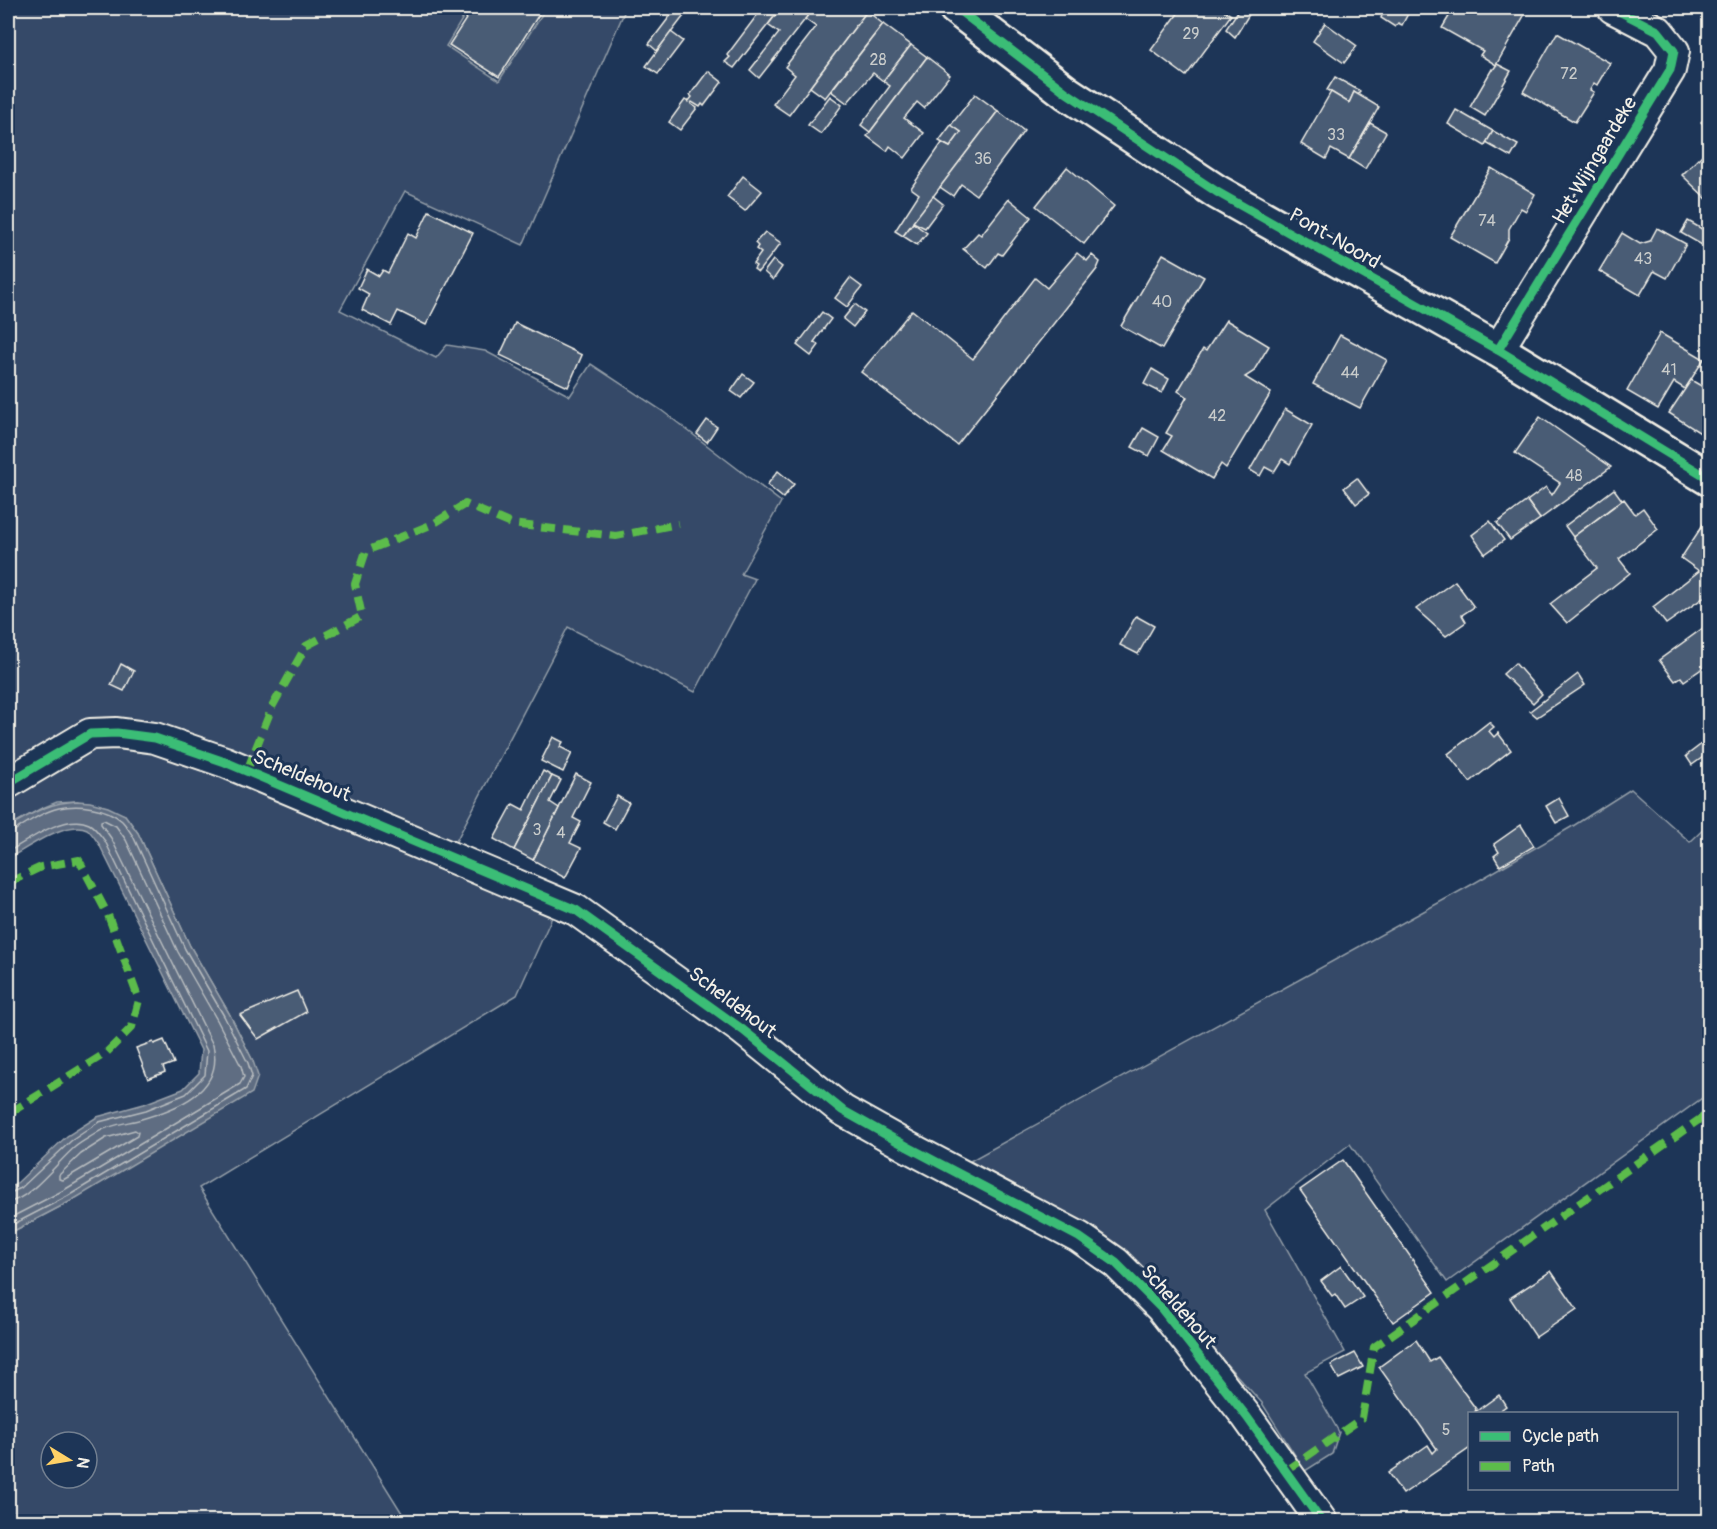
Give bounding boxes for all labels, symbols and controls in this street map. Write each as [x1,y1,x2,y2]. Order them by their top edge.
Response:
house number: 29 [1182,24,1200,44]
house number: 28 [869,50,887,70]
house number: 72 [1560,64,1578,84]
street label: Het Wijngaardeke [1546,92,1642,229]
house number: 33 [1327,125,1345,145]
house number: 36 [974,149,992,169]
street label: Pont-Noord [1285,202,1385,274]
house number: 74 [1478,211,1496,231]
house number: 43 [1634,249,1652,269]
house number: 40 [1152,292,1172,312]
house number: 41 [1661,360,1677,380]
house number: 44 [1341,363,1359,383]
house number: 42 [1208,406,1226,426]
house number: 48 [1565,466,1583,486]
street label: Scheldehout [249,744,355,808]
house number: 3 [533,820,542,840]
house number: 4 [556,823,566,843]
street label: Scheldehout [684,961,782,1044]
street label: Scheldehout [1135,1259,1223,1354]
legend [1468,1412,1678,1490]
house number: 5 [1442,1420,1450,1440]
text: Cycle path [1522,1425,1599,1448]
north arrow [39,1430,99,1490]
text: N [72,1455,94,1470]
text: Path [1522,1455,1555,1478]

